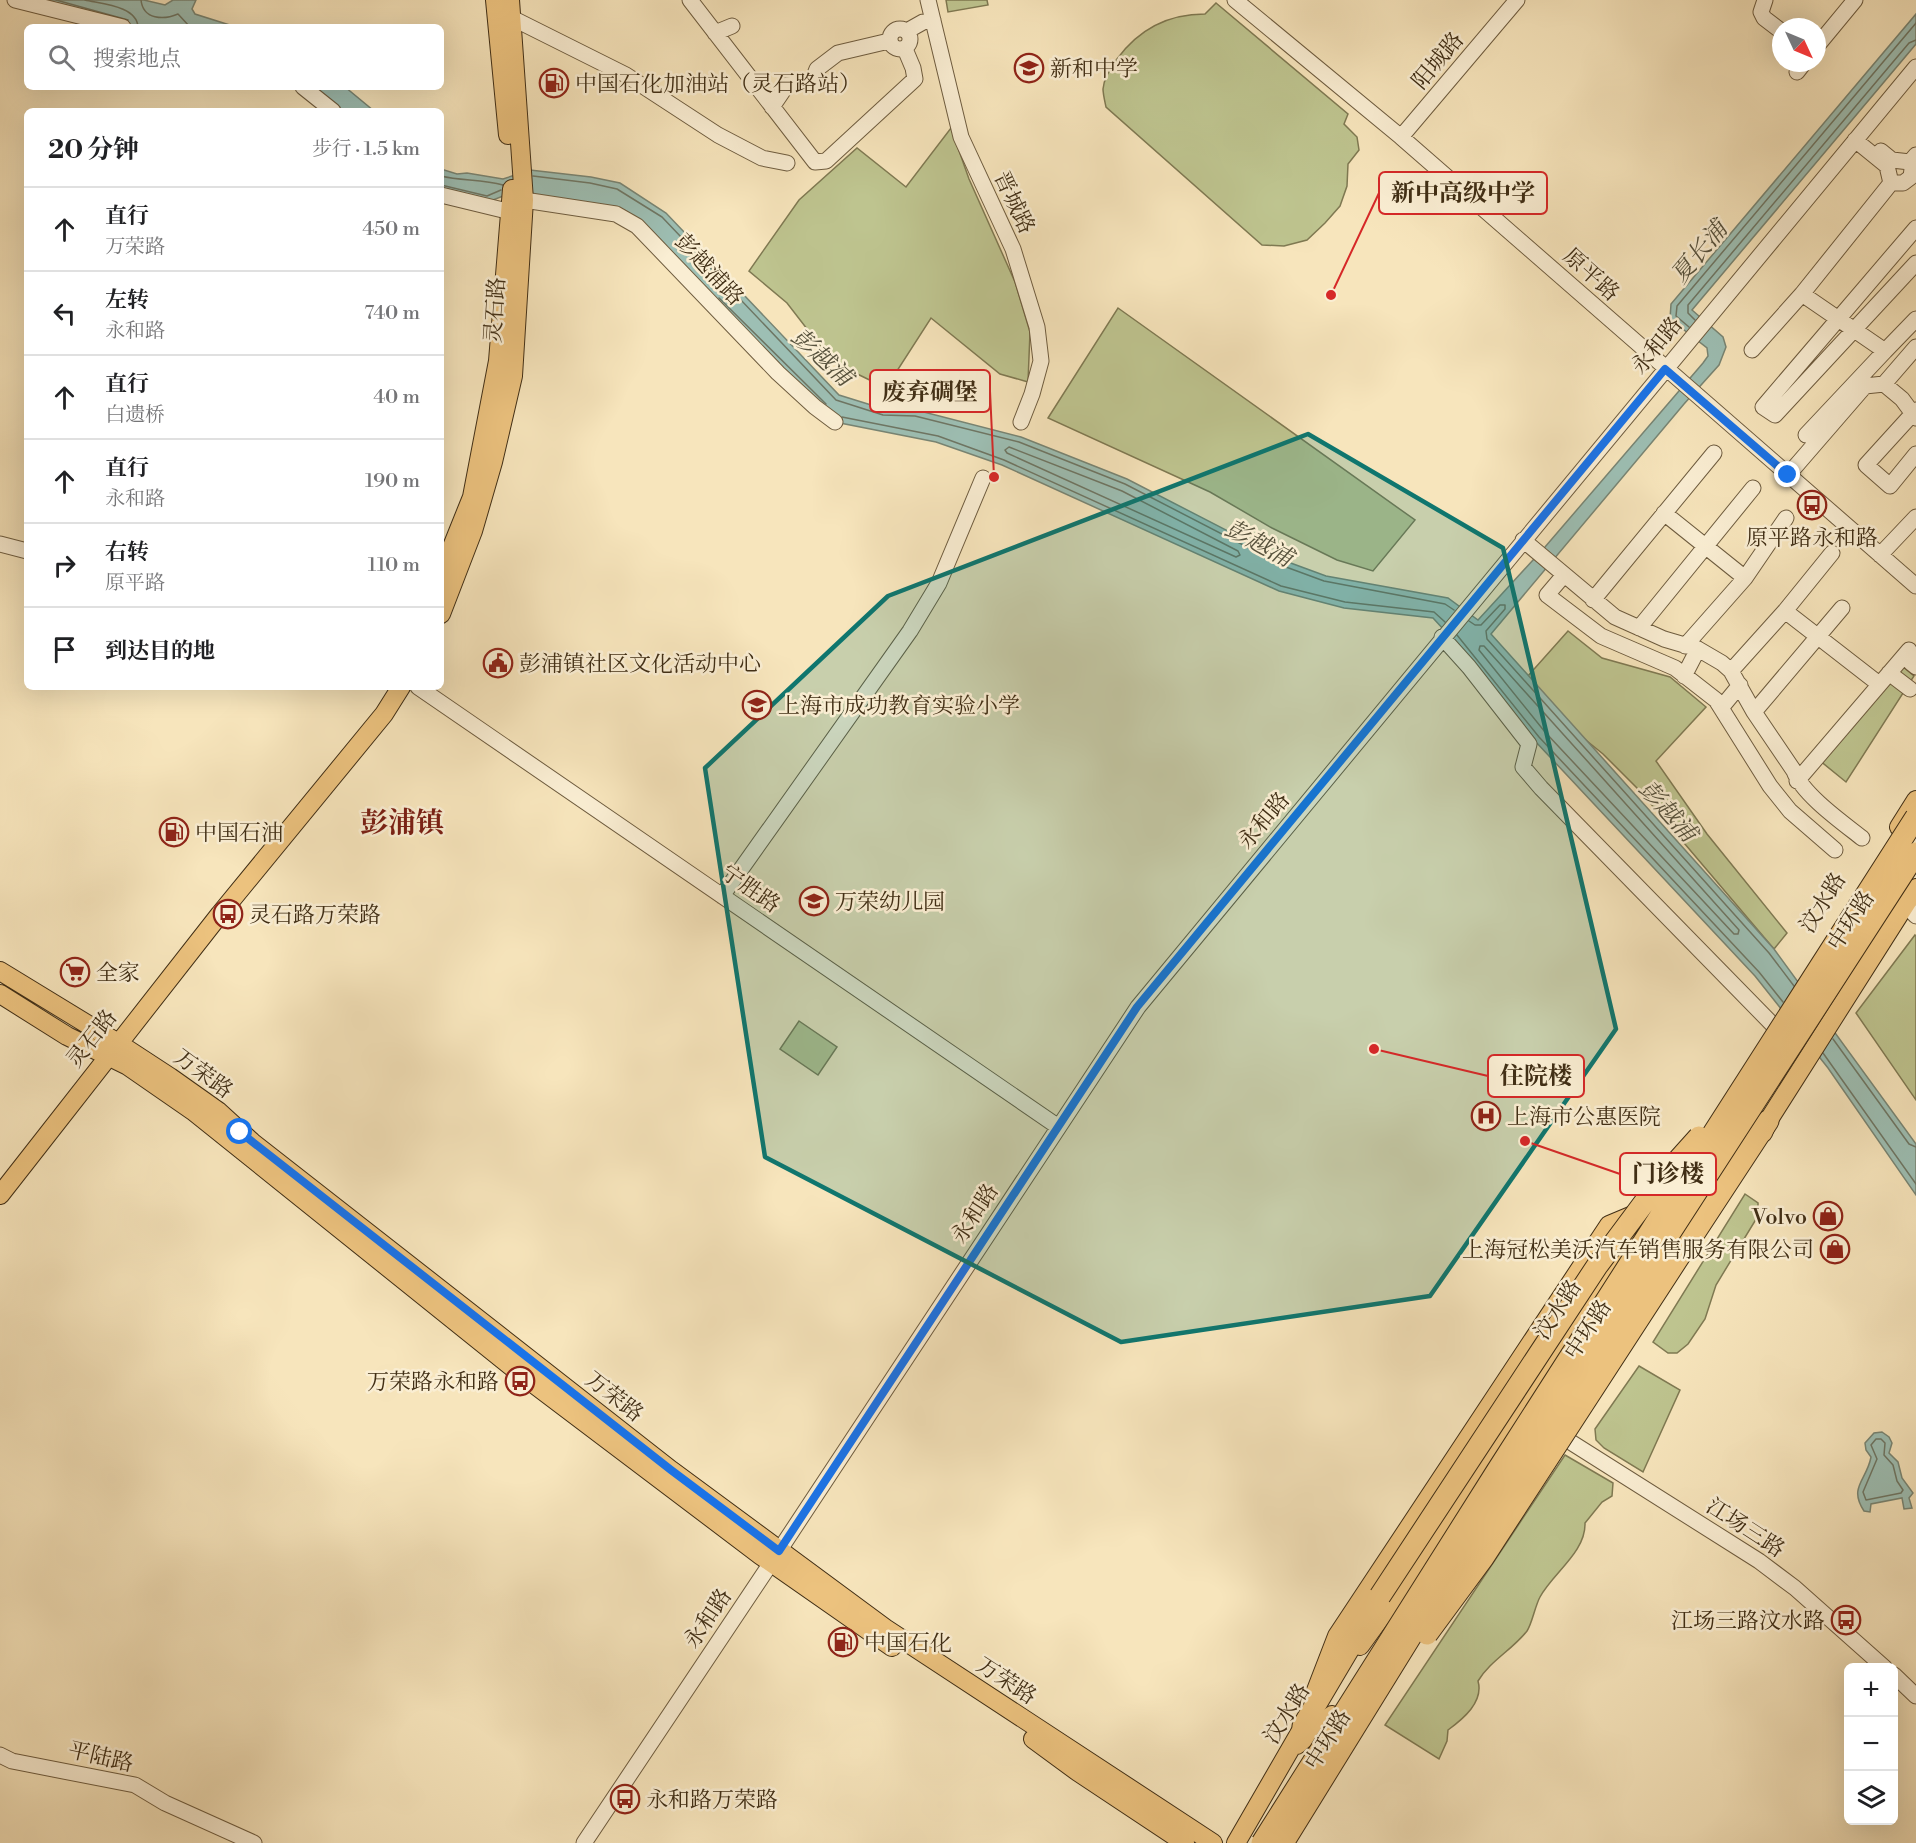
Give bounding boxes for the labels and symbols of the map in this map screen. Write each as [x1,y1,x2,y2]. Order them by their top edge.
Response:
north arrow [1772,18,1826,72]
street label: 阳城路 [1407,27,1470,95]
school or university icon: 新和中学 [1013,52,1045,84]
place label: 新和中学 [1050,56,1138,83]
fuel station icon: 中国石化加油站（灵石路站） [538,67,570,99]
place label: 中国石化加油站（灵石路站） [575,71,861,98]
street label: 晋城路 [987,167,1040,238]
callout: 新中高级中学 [1379,172,1547,214]
text: 新中高级中学 [1391,179,1535,209]
water label: 夏长浦 [1665,212,1737,290]
street label: 彭越浦路 [669,229,749,311]
street label: 原平路 [1557,243,1625,307]
street label: 灵石路 [480,276,511,344]
street label: 永和路 [1626,312,1688,380]
water label: 彭越浦 [785,323,861,396]
callout: 废弃碉堡 [870,370,990,412]
text: 废弃碉堡 [882,378,978,408]
route end [1774,461,1800,487]
bus stop icon: 原平路永和路 [1796,489,1828,521]
water label: 彭越浦 [1220,514,1301,576]
place label: 原平路永和路 [1746,525,1878,552]
public building icon: 彭浦镇社区文化活动中心 [482,647,514,679]
place label: 彭浦镇社区文化活动中心 [519,651,761,678]
school or university icon: 上海市成功教育实验小学 [741,689,773,721]
place label: 上海市成功教育实验小学 [778,693,1020,720]
water label: 彭越浦 [1632,775,1705,851]
street label: 永和路 [1233,787,1296,855]
district label: 彭浦镇 [360,806,444,841]
fuel station icon: 中国石油 [158,816,190,848]
place label: 中国石油 [195,820,283,847]
street label: 宁胜路 [715,859,785,919]
street label: 汶水路 [1794,868,1852,938]
school or university icon: 万荣幼儿园 [798,885,830,917]
street label: 中环路 [1822,886,1881,956]
place label: 万荣幼儿园 [835,889,945,916]
bus stop icon: 灵石路万荣路 [212,898,244,930]
place label: 灵石路万荣路 [249,902,381,929]
supermarket icon: 全家 [59,956,91,988]
place label: 全家 [96,960,140,987]
street label: 灵石路 [61,1005,123,1073]
street label: 万荣路 [168,1044,238,1105]
callout: 住院楼 [1488,1055,1584,1097]
text: 住院楼 [1500,1062,1572,1092]
hospital icon: 上海市公惠医院 [1470,1100,1502,1132]
place label: 上海市公惠医院 [1507,1104,1661,1131]
route start [226,1118,252,1144]
callout: 门诊楼 [1620,1153,1716,1195]
text: 门诊楼 [1632,1160,1704,1190]
street label: 永和路 [946,1179,1005,1249]
shop icon: Volvo [1812,1200,1844,1232]
place label: Volvo [1750,1204,1807,1231]
shop icon: 上海冠松美沃汽车销售服务有限公司 [1819,1233,1851,1265]
place label: 上海冠松美沃汽车销售服务有限公司 [1462,1237,1814,1264]
street label: 汶水路 [1529,1275,1588,1345]
street label: 中环路 [1559,1295,1618,1365]
bus stop icon: 万荣路永和路 [504,1365,536,1397]
street label: 万荣路 [580,1366,648,1428]
place label: 万荣路永和路 [367,1369,499,1396]
street label: 江场三路 [1701,1493,1789,1564]
street label: 永和路 [679,1584,738,1654]
bus stop icon: 江场三路汶水路 [1830,1604,1862,1636]
place label: 江场三路汶水路 [1671,1608,1825,1635]
fuel station icon: 中国石化 [827,1626,859,1658]
place label: 中国石化 [864,1630,952,1657]
street label: 万荣路 [971,1652,1041,1711]
street label: 汶水路 [1258,1679,1316,1749]
street label: 中环路 [1299,1705,1357,1775]
street label: 平陆路 [65,1737,136,1778]
bus stop icon: 永和路万荣路 [609,1783,641,1815]
place label: 永和路万荣路 [646,1787,778,1814]

